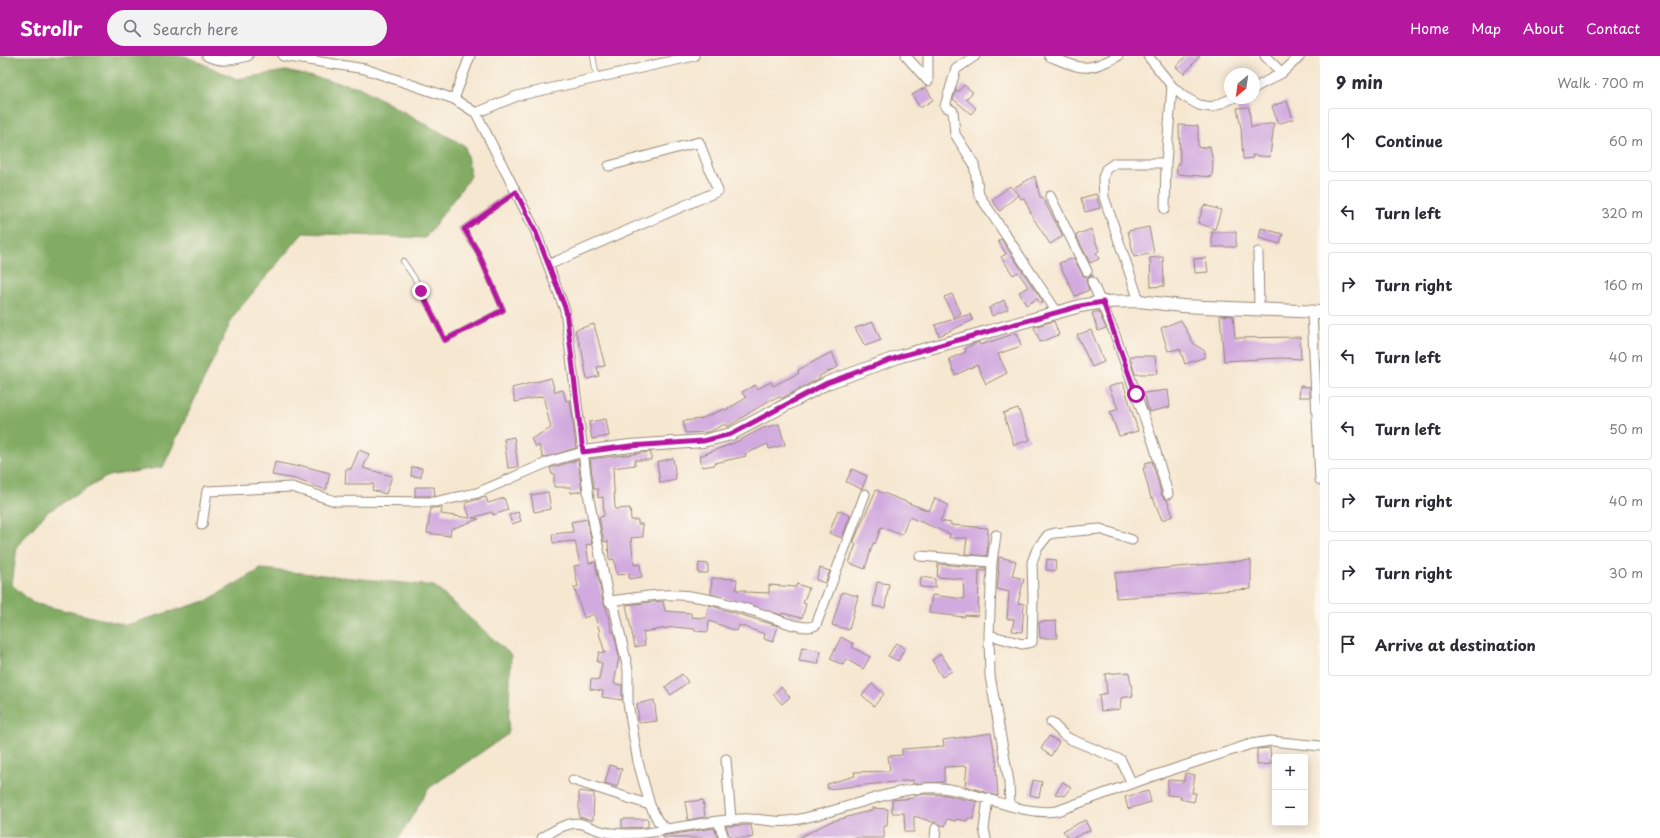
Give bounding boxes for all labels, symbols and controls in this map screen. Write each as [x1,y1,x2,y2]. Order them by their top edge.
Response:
search box [107,10,387,46]
text: Strollr [20,14,83,42]
icon: search [121,17,143,39]
text: Search here [153,17,238,40]
text: Home [1410,18,1449,39]
text: Map [1471,18,1501,39]
text: About [1523,18,1564,39]
text: Contact [1586,18,1640,39]
north arrow [1224,68,1260,104]
text: 9 min [1336,69,1383,95]
text: Walk · 700 m [1557,73,1644,92]
icon: ahead [1337,129,1359,151]
text: Continue [1375,129,1443,152]
text: 60 m [1609,131,1643,150]
icon: left [1337,201,1359,223]
text: Turn left [1375,201,1441,224]
text: 320 m [1601,203,1643,222]
icon: right [1337,273,1359,295]
text: Turn right [1375,273,1452,296]
text: 160 m [1604,275,1643,294]
route end [412,282,430,300]
icon: left [1337,345,1359,367]
text: Turn left [1375,345,1441,368]
text: 40 m [1609,347,1643,366]
route start [1127,385,1145,403]
icon: left [1337,417,1359,439]
text: Turn left [1375,417,1441,440]
text: 50 m [1609,419,1643,438]
icon: right [1337,489,1359,511]
text: Turn right [1375,489,1452,512]
text: 40 m [1609,491,1643,510]
icon: right [1337,561,1359,583]
text: Turn right [1375,561,1452,584]
text: 30 m [1609,563,1643,582]
icon: arrive [1337,633,1359,655]
text: Arrive at destination [1375,633,1536,656]
map controls [1272,754,1308,826]
button: + [1272,754,1308,790]
button: − [1272,790,1308,826]

